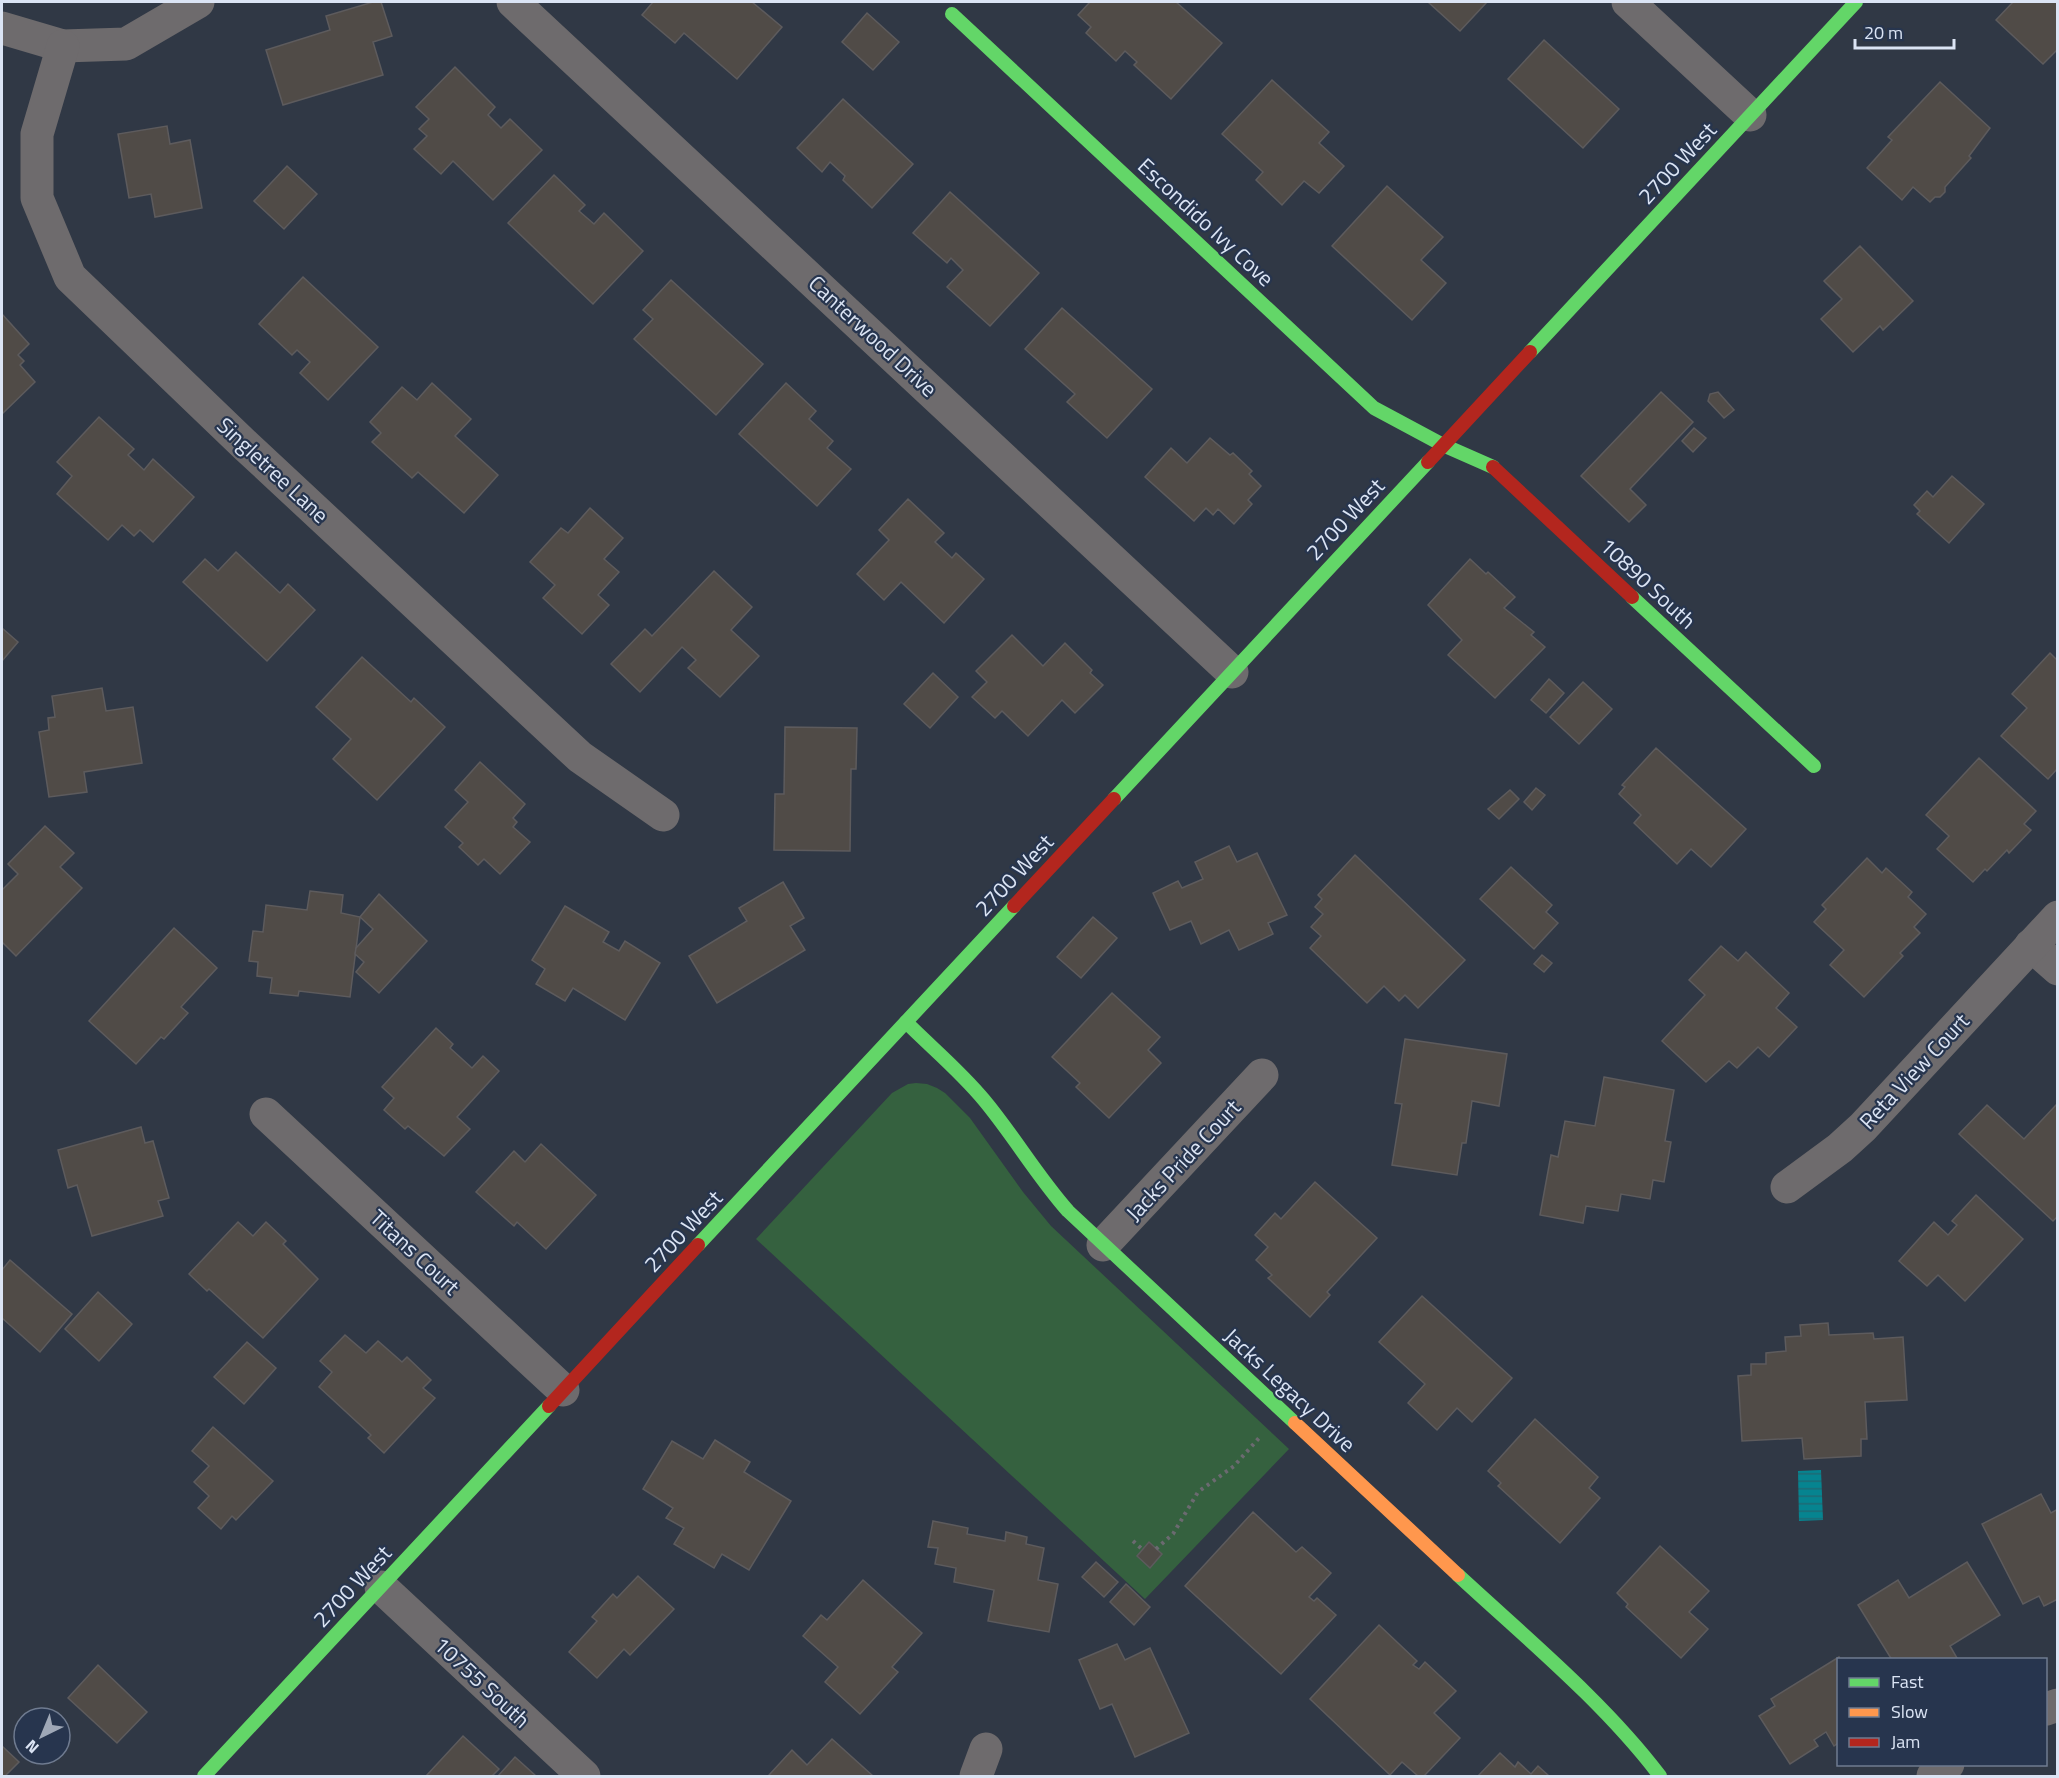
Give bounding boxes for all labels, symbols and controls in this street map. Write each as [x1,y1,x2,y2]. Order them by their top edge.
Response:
scale bar [1855,12,1954,50]
text: 20 m [1864,19,1903,46]
street label: 2700 West [1630,114,1724,212]
street label: Escondido Ivy Cove [1130,150,1282,294]
street label: Canterwood Drive [801,267,945,405]
street label: Singletree Lane [209,409,337,531]
street label: 2700 West [1298,470,1392,568]
street label: 10890 South [1592,529,1704,637]
street label: 2700 West [967,826,1061,924]
street label: Reta View Court [1851,1005,1977,1137]
street label: Jacks Pride Court [1117,1091,1249,1229]
street label: 2700 West [636,1182,730,1280]
street label: Titans Court [362,1201,468,1303]
street label: Jacks Legacy Drive [1216,1320,1364,1460]
street label: 2700 West [305,1537,399,1635]
street label: 10755 South [426,1628,538,1736]
legend [1837,1658,2047,1766]
text: Fast [1891,1668,1924,1695]
text: Slow [1891,1698,1928,1725]
north arrow [12,1706,72,1766]
text: Jam [1891,1728,1920,1755]
text: N [20,1734,44,1760]

